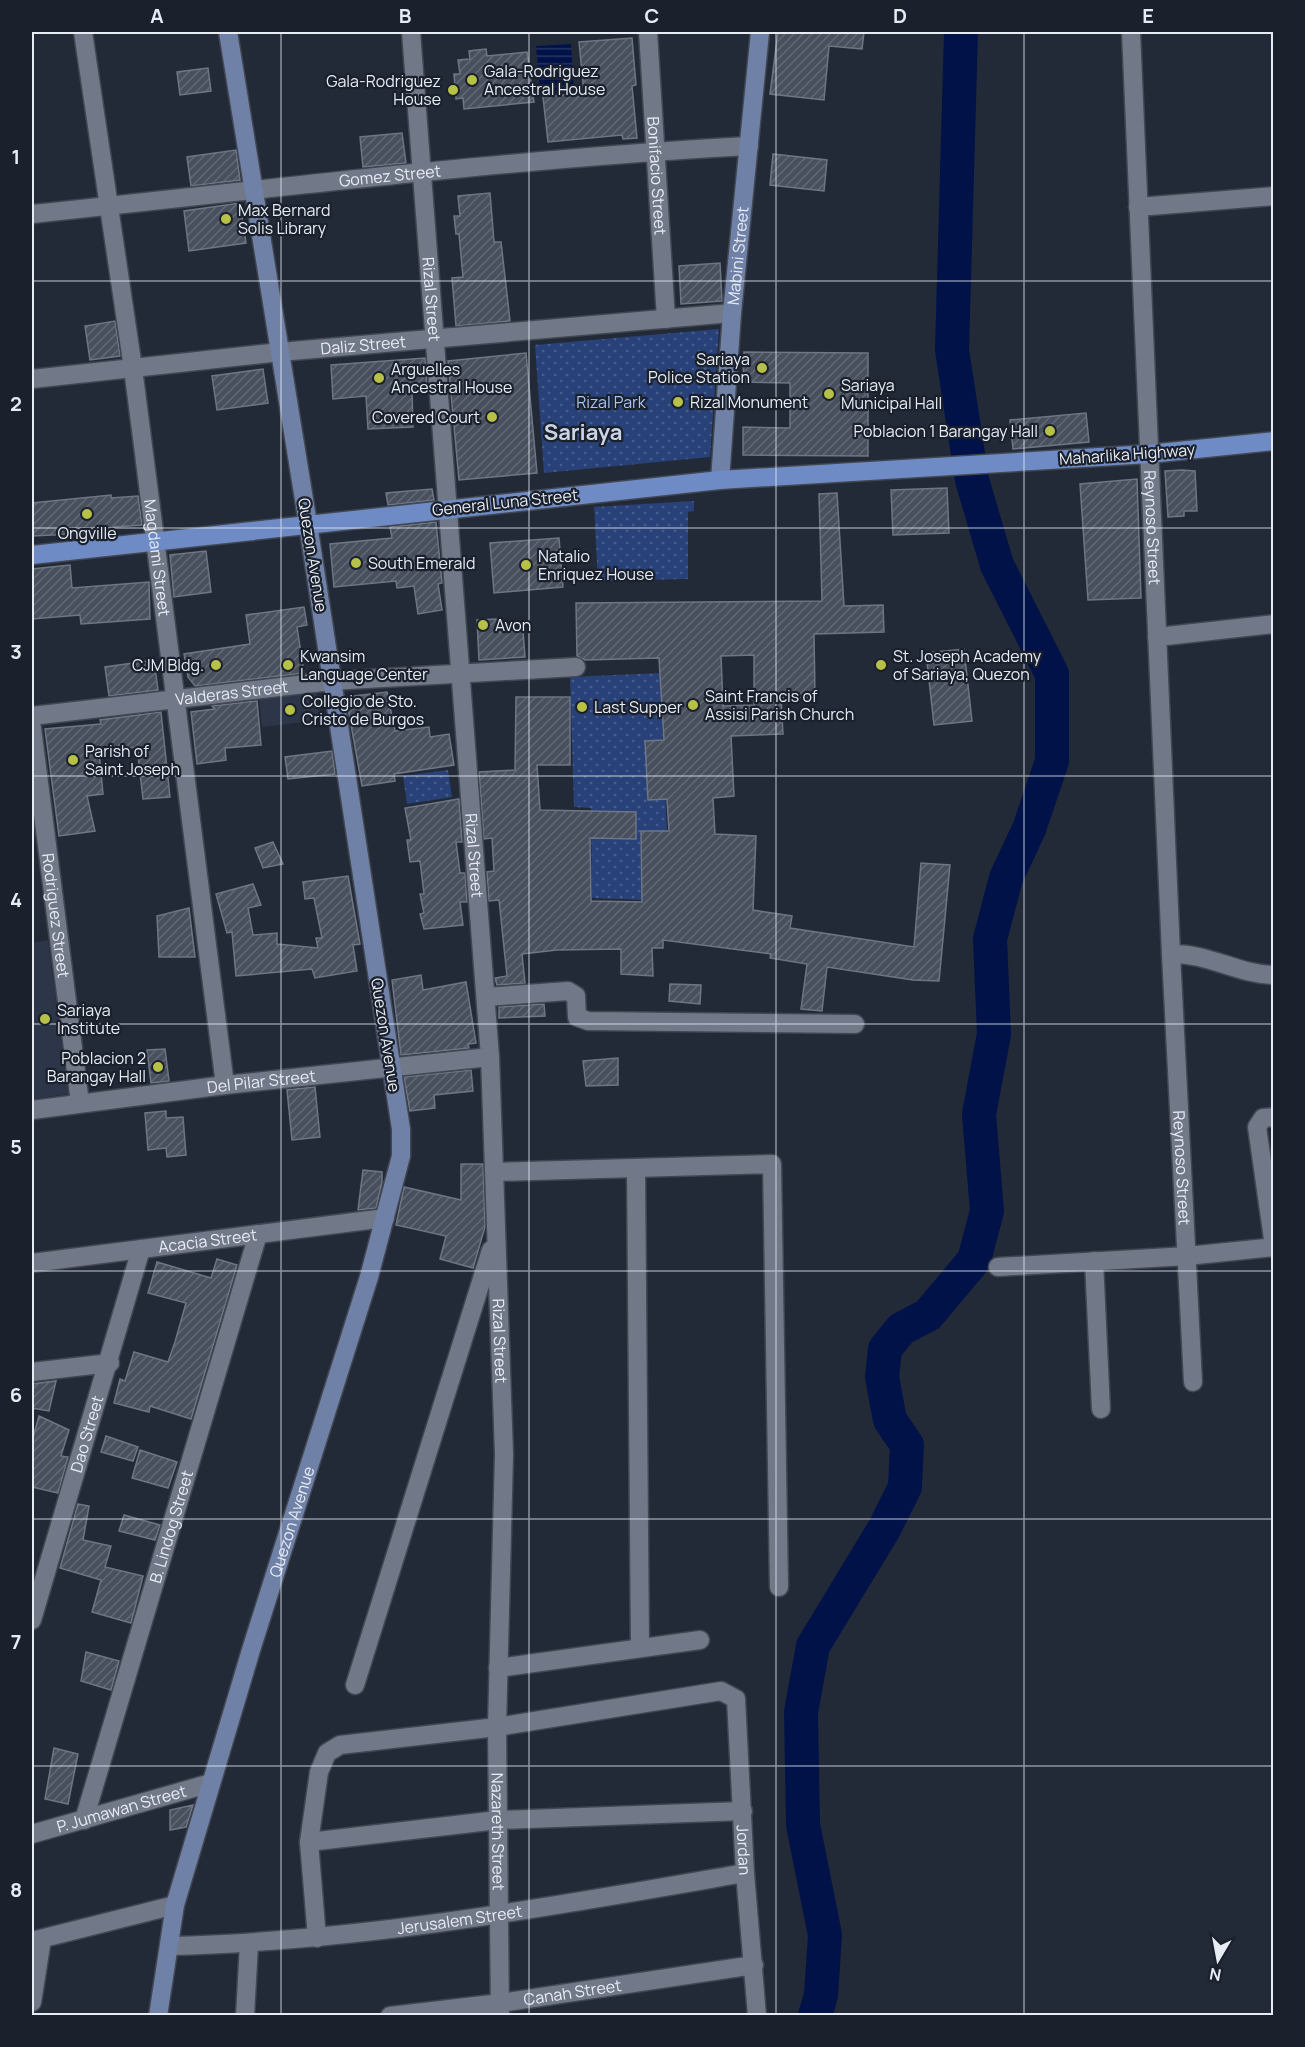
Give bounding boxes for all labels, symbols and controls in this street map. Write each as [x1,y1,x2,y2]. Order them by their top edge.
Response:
text: A [150,2,164,29]
text: B [399,2,412,29]
text: C [645,2,659,29]
text: D [893,2,907,29]
text: E [1142,2,1154,29]
place label: Gala-Rodriguez Ancestral House [484,60,605,100]
place label: Gala-Rodriguez House [326,70,441,110]
marker: Gala-Rodriguez Ancestral House [465,73,479,87]
marker: Gala-Rodriguez House [446,83,460,97]
street label: Bonifacio Street [642,116,672,236]
text: 1 [12,143,20,170]
street label: Gomez Street [338,159,442,192]
place label: Max Bernard Solis Library [238,199,330,239]
street label: Mabini Street [722,205,754,306]
marker: Max Bernard Solis Library [219,212,233,226]
street label: Rizal Street [417,256,446,342]
street label: Daliz Street [320,330,407,359]
place label: Sariaya Police Station [648,348,750,388]
place label: Arguelles Ancestral House [391,358,512,398]
marker: Sariaya Police Station [755,361,769,375]
marker: Arguelles Ancestral House [372,371,386,385]
place label: Sariaya Municipal Hall [841,374,942,414]
marker: Sariaya Municipal Hall [822,387,836,401]
text: 2 [10,390,22,417]
park label: Rizal Park [576,391,647,413]
place label: Rizal Monument [690,391,808,413]
marker: Rizal Monument [671,395,685,409]
place label: Covered Court [372,406,480,428]
marker: Covered Court [485,410,499,424]
district label: Sariaya [544,417,622,447]
place label: Poblacion 1 Barangay Hall [854,420,1038,442]
marker: Poblacion 1 Barangay Hall [1043,424,1057,438]
street label: Maharlika Highway [1058,438,1196,470]
street label: Reynoso Street [1139,470,1166,585]
street label: General Luna Street [431,483,579,521]
street label: Quezon Avenue [293,496,333,614]
street label: Magdami Street [139,498,176,618]
marker: Ongville [80,507,94,521]
place label: Ongville [57,522,117,544]
place label: Natalio Enriquez House [538,545,654,585]
place label: South Emerald [368,552,475,574]
marker: South Emerald [349,556,363,570]
marker: Natalio Enriquez House [519,558,533,572]
place label: Avon [495,614,531,636]
marker: Avon [476,618,490,632]
text: 3 [10,638,22,665]
place label: Kwansim Language Center [300,645,428,685]
place label: St. Joseph Academy of Sariaya, Quezon [893,645,1042,685]
place label: CJM Bldg. [132,654,204,676]
marker: CJM Bldg. [209,658,223,672]
marker: Kwansim Language Center [281,658,295,672]
marker: St. Joseph Academy of Sariaya, Quezon [874,658,888,672]
street label: Valderas Street [174,675,289,710]
place label: Saint Francis of Assisi Parish Church [705,685,854,725]
place label: Collegio de Sto. Cristo de Burgos [302,690,424,730]
place label: Last Supper [594,696,683,718]
marker: Saint Francis of Assisi Parish Church [686,698,700,712]
marker: Last Supper [575,700,589,714]
marker: Collegio de Sto. Cristo de Burgos [283,703,297,717]
place label: Parish of Saint Joseph [85,740,180,780]
marker: Parish of Saint Joseph [66,753,80,767]
street label: Rizal Street [460,812,489,899]
street label: Rodriguez Street [37,852,75,979]
text: 4 [10,886,22,913]
street label: Quezon Avenue [366,976,406,1094]
place label: Sariaya Institute [57,999,120,1039]
marker: Sariaya Institute [38,1012,52,1026]
place label: Poblacion 2 Barangay Hall [47,1047,146,1087]
marker: Poblacion 2 Barangay Hall [151,1060,165,1074]
street label: Del Pilar Street [206,1065,317,1098]
street label: Reynoso Street [1168,1110,1196,1226]
text: 5 [10,1133,22,1160]
street label: Acacia Street [157,1223,258,1258]
street label: Rizal Street [488,1298,512,1384]
text: 6 [10,1381,22,1408]
street label: Dao Street [65,1393,108,1475]
street label: Quezon Avenue [264,1463,319,1580]
street label: B. Lindog Street [144,1468,198,1586]
text: 7 [11,1628,21,1655]
street label: Nazareth Street [486,1773,510,1891]
street label: P. Jumawan Street [54,1780,189,1837]
street label: Jordan [732,1824,756,1876]
text: 8 [10,1876,22,1903]
street label: Jerusalem Street [396,1900,524,1939]
north arrow [1188,1930,1248,1990]
text: N [1208,1963,1223,1987]
street label: Canah Street [522,1974,623,2010]

